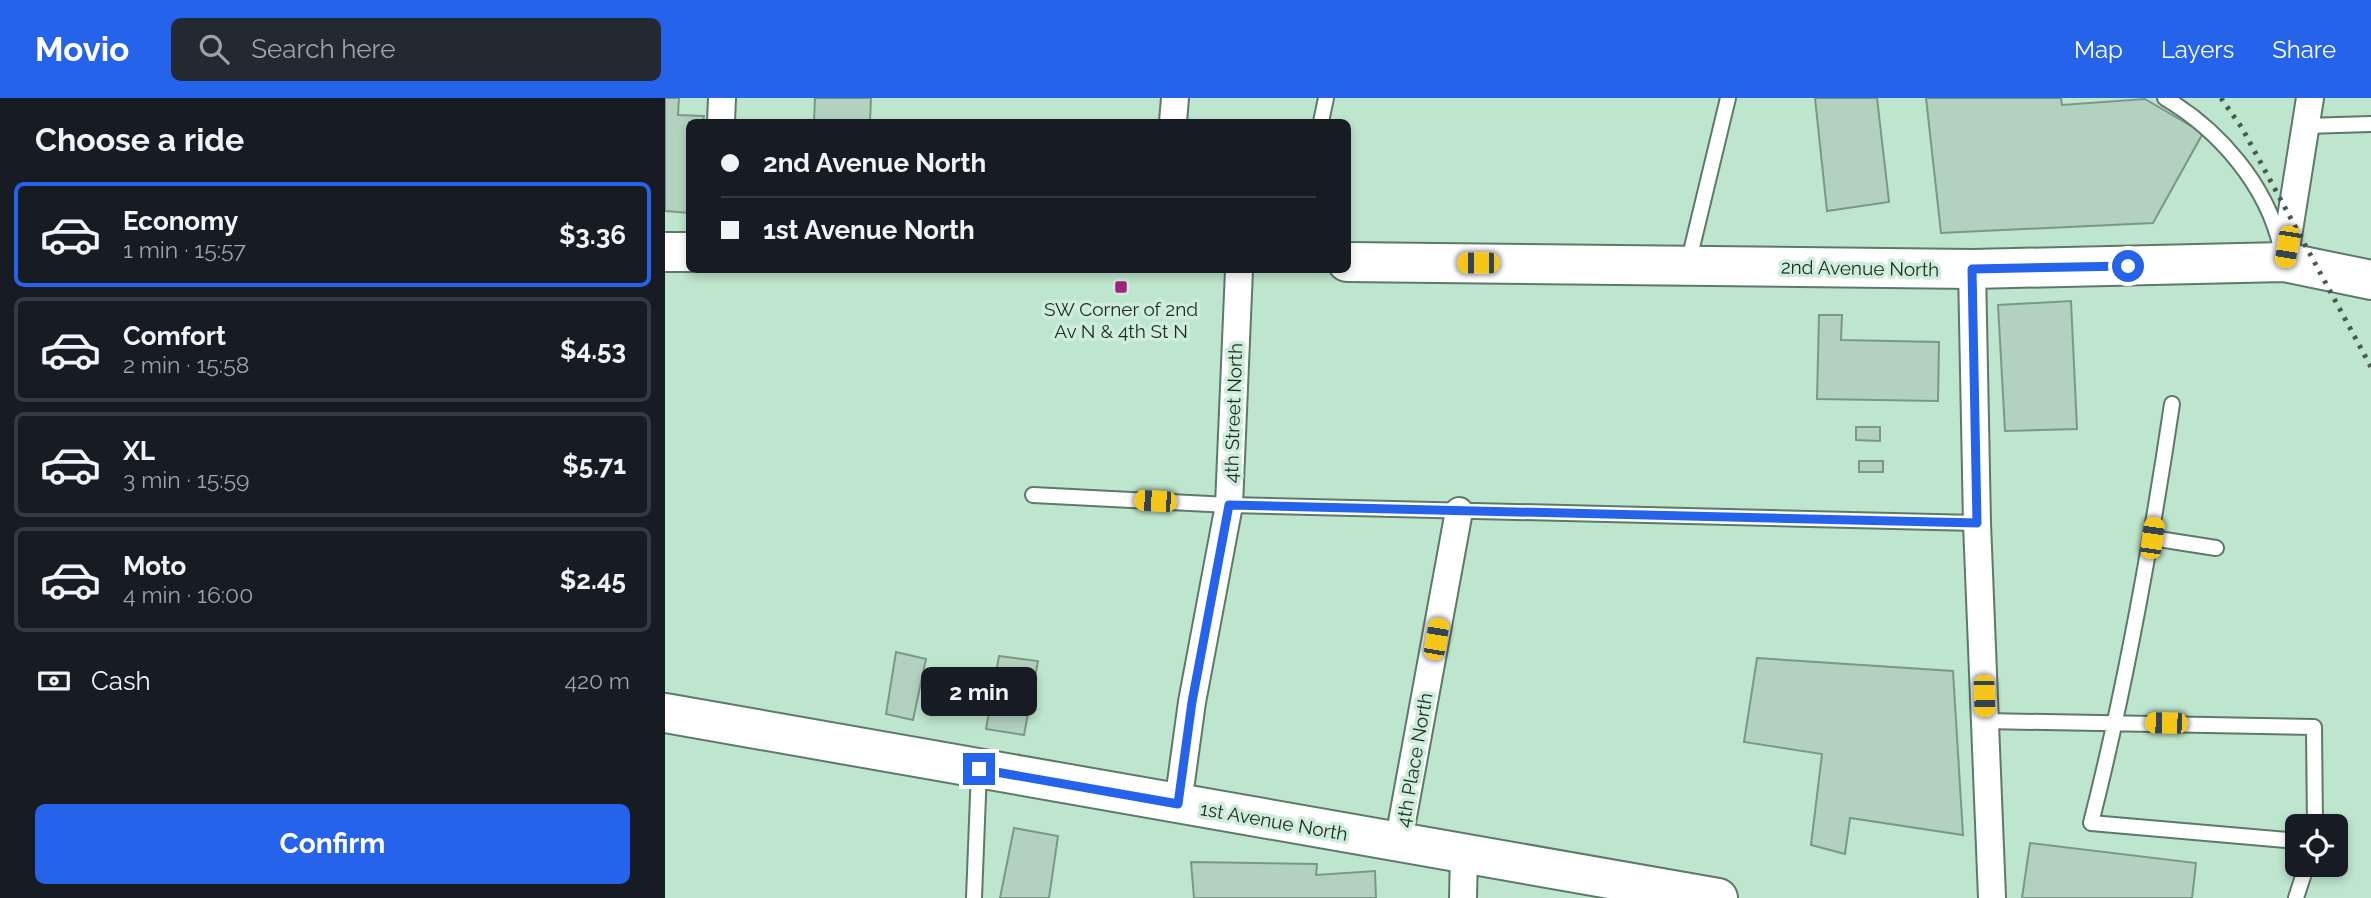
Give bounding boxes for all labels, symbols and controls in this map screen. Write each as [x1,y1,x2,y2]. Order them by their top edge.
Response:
search box [171,18,661,81]
text: Movio [35,30,129,69]
icon: search [195,30,233,68]
text: Search here [251,34,396,64]
text: Map [2074,35,2123,64]
text: Layers [2161,35,2234,64]
text: Share [2272,35,2336,64]
text: Choose a ride [35,121,244,158]
text: 2nd Avenue North [763,148,986,178]
icon: car [39,203,102,266]
text: Economy [123,206,238,236]
text: 1st Avenue North [763,215,975,245]
text: $3.36 [559,220,626,250]
car [2274,225,2301,269]
text: 1 min · 15:57 [123,236,246,263]
route start [2112,250,2144,282]
car [1458,253,1500,274]
street label: 2nd Avenue North [1781,256,1939,280]
marker: SW Corner of 2nd Av N & 4th St N [1113,279,1129,295]
place label: SW Corner of 2nd Av N & 4th St N [1044,298,1198,342]
icon: car [39,318,102,381]
text: Comfort [123,321,226,351]
text: $4.53 [560,335,626,365]
street label: 4th Street North [1220,343,1246,483]
text: 2 min · 15:58 [123,351,249,378]
icon: car [39,433,102,496]
text: XL [123,436,155,466]
text: $5.71 [562,450,626,480]
text: 3 min · 15:59 [123,466,250,493]
car [1134,489,1177,513]
car [2139,516,2166,560]
icon: car [39,548,102,611]
text: Moto [123,551,186,581]
text: $2.45 [560,565,626,595]
text: 4 min · 16:00 [123,581,253,608]
car [1423,616,1450,662]
icon: cash [35,662,73,700]
text: Cash [91,666,151,696]
text: 420 m [564,667,630,694]
callout: 2 min [921,668,1037,716]
car [1973,675,1996,717]
text: 2 min [949,678,1009,705]
street label: 4th Place North [1391,691,1437,829]
car [2145,712,2188,734]
route end [963,753,995,785]
street label: 1st Avenue North [1199,797,1349,845]
button: Confirm [35,804,630,884]
map controls [2285,814,2348,877]
button: locate [2285,814,2348,877]

